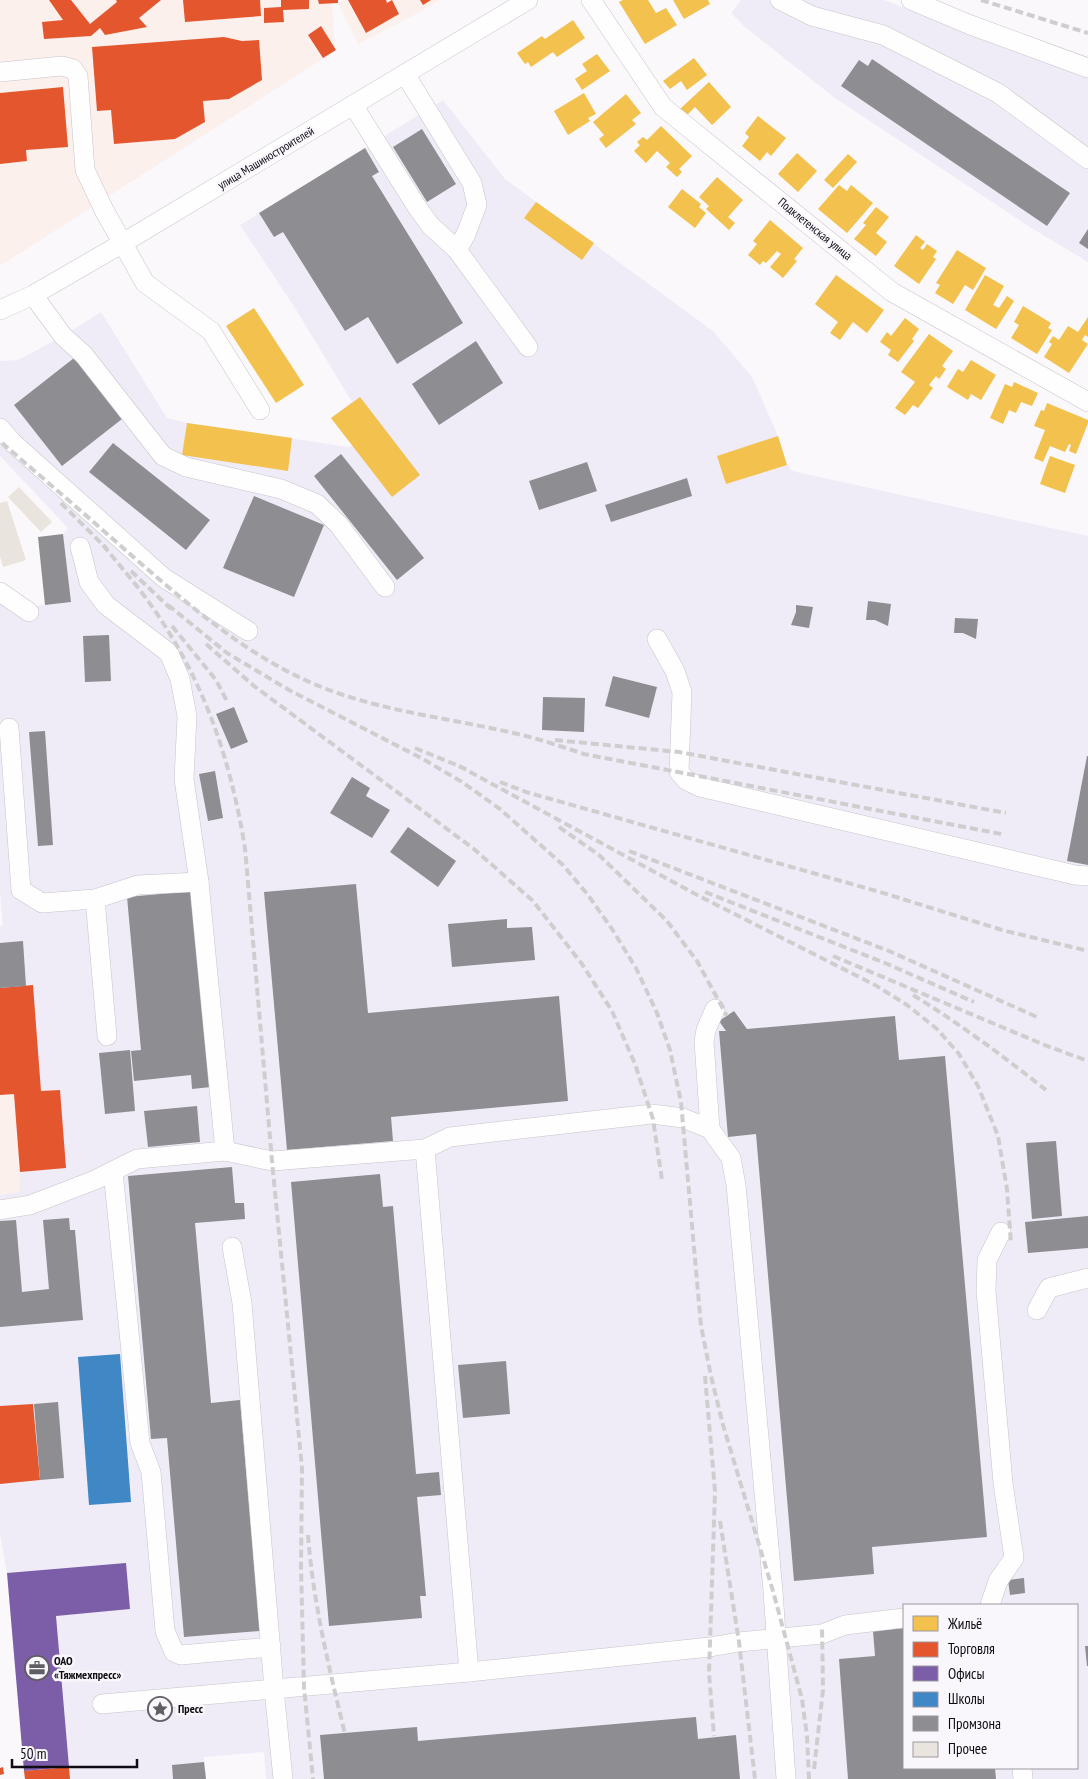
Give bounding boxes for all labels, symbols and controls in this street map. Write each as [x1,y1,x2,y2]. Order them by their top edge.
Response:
street label: улица Машиностроителей [215,123,317,192]
street label: Подклетенская улица [775,194,855,263]
legend [903,1604,1078,1769]
text: Жильё [947,1614,982,1633]
text: Торговля [948,1639,995,1658]
place label: ОАО «Тяжмехпресс» [54,1653,121,1682]
office icon: ОАО «Тяжмехпресс» [24,1655,50,1681]
text: Офисы [948,1664,984,1683]
text: Школы [948,1689,985,1708]
place icon: Пресс [147,1696,173,1722]
place label: Пресс [178,1701,204,1716]
text: Промзона [948,1714,1001,1733]
scale bar [12,1736,138,1768]
text: Прочее [948,1739,987,1758]
text: 50 m [20,1744,46,1763]

